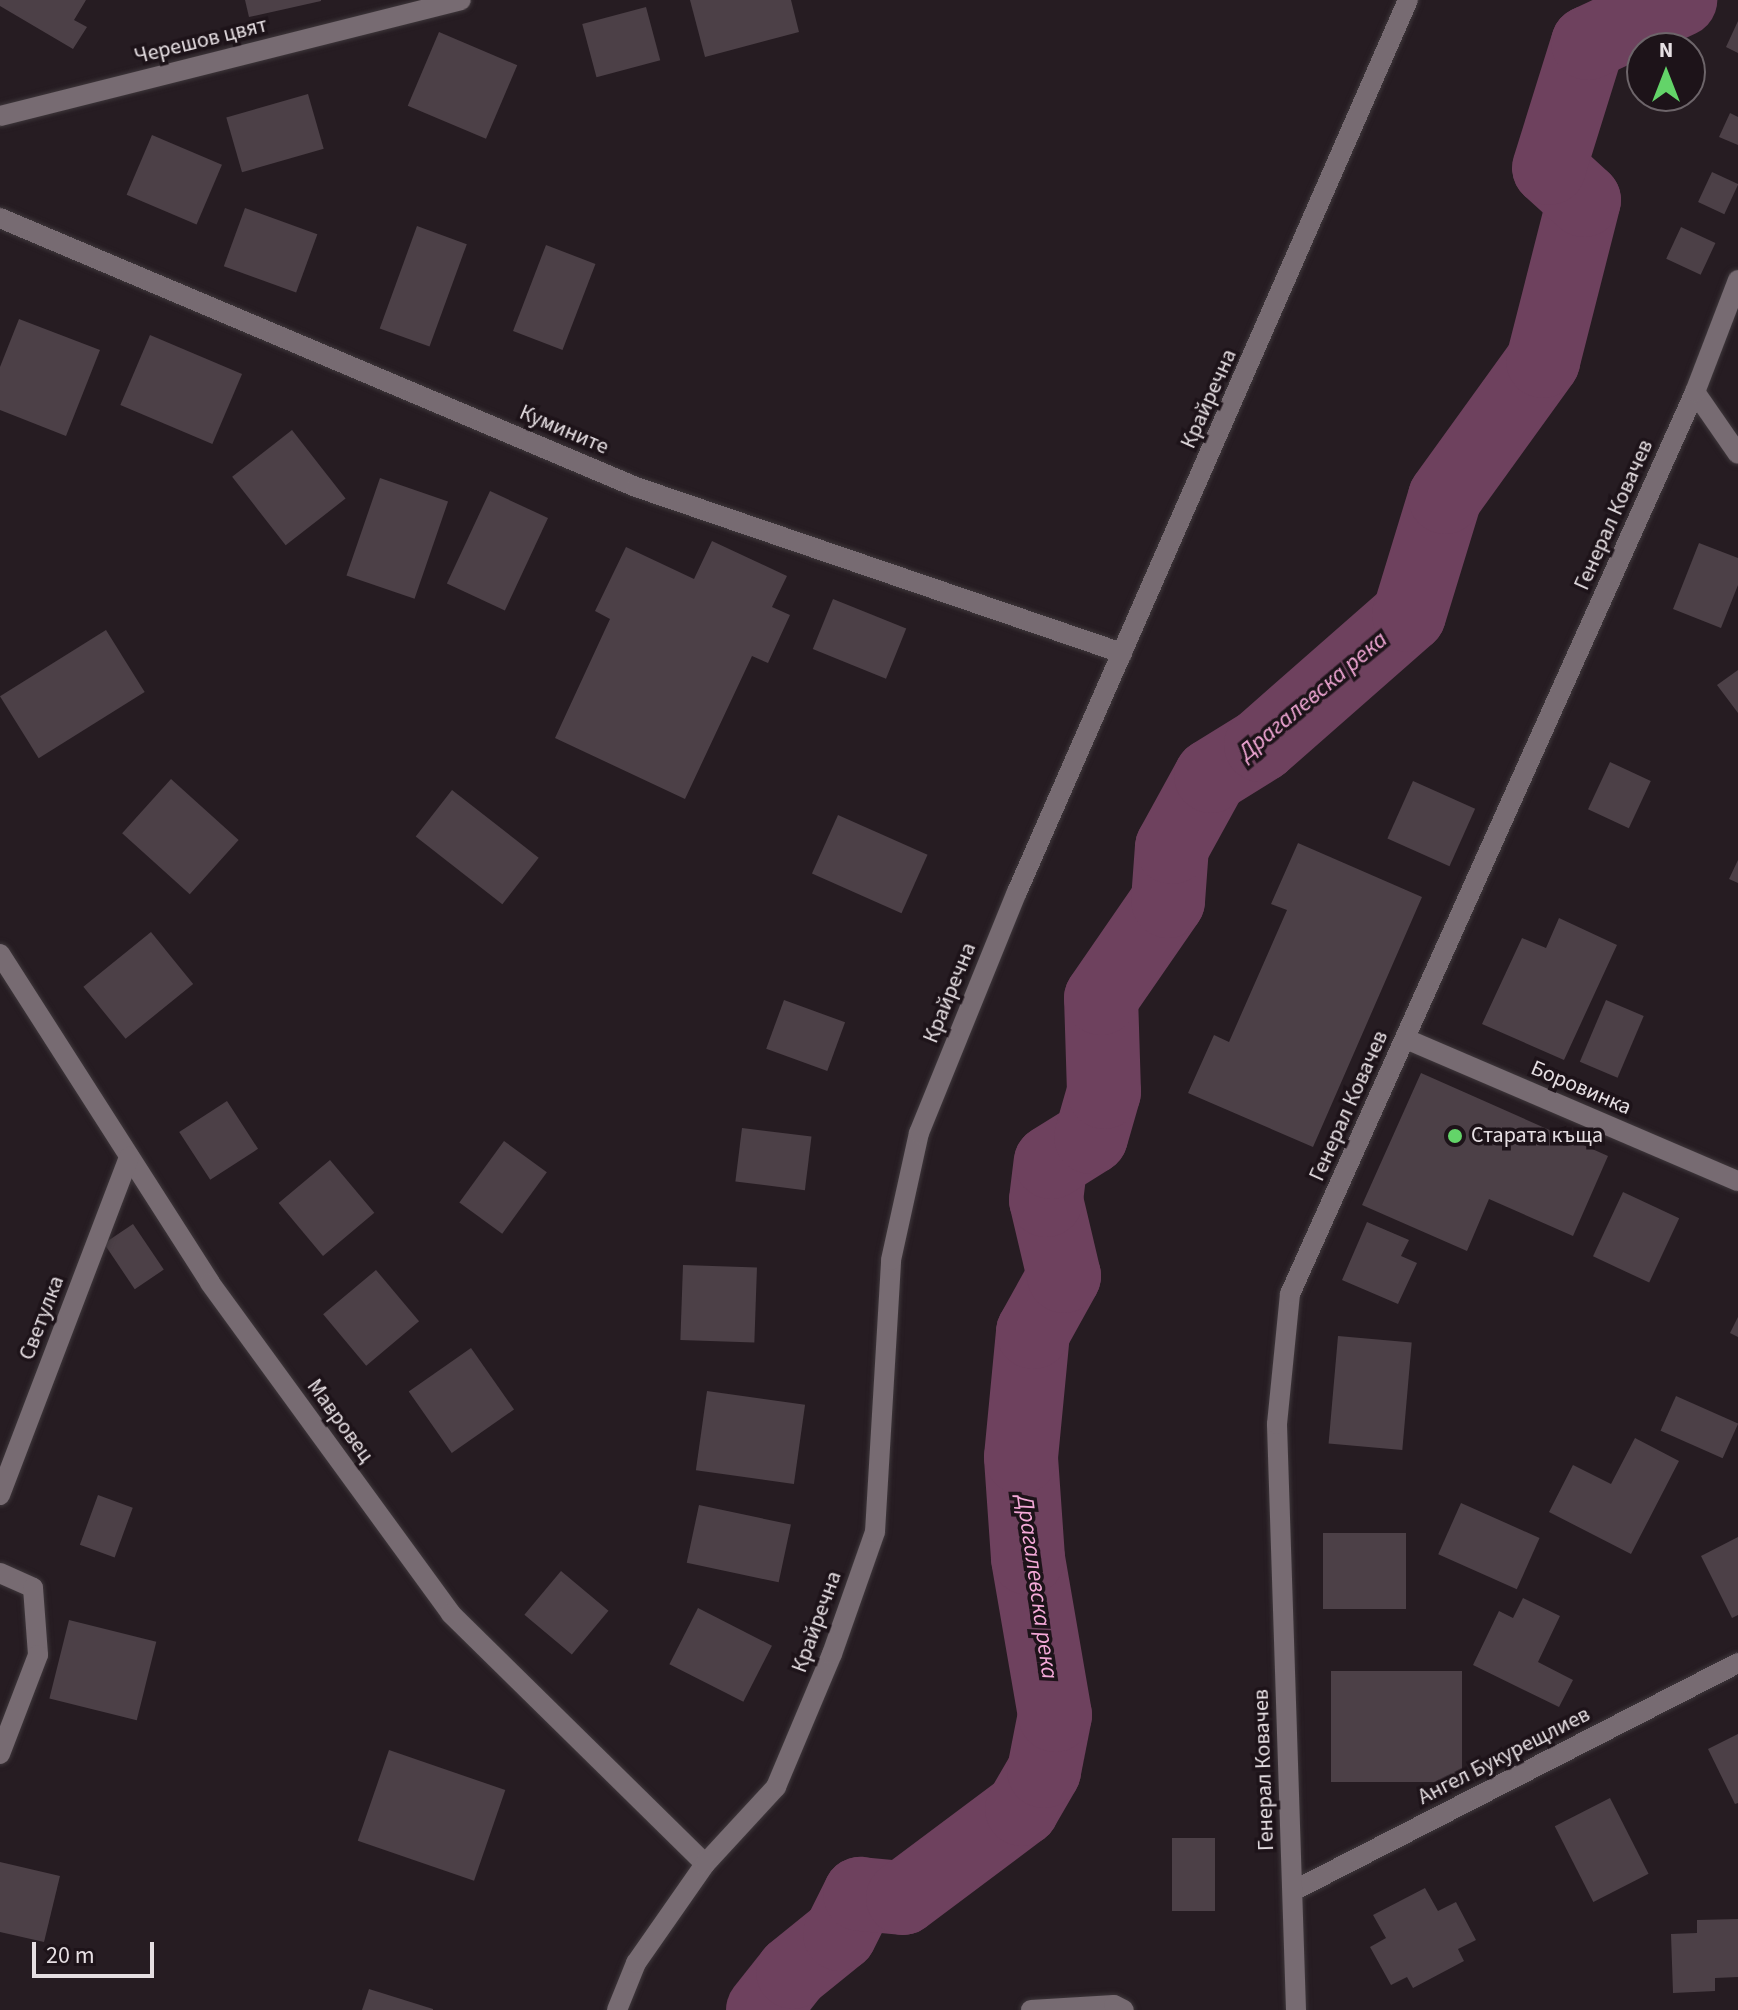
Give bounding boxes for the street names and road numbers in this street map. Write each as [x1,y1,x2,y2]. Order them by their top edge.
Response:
street label: Черешов цвят [132,12,270,70]
street label: Крайречна [1175,345,1243,453]
street label: Кумините [515,399,613,461]
street label: Генерал Ковачев [1569,436,1659,594]
street label: Крайречна [918,939,982,1047]
street label: Генерал Ковачев [1304,1027,1394,1185]
street label: Боровинка [1527,1055,1635,1121]
street label: Светулка [14,1272,70,1364]
street label: Мавровец [301,1374,379,1468]
street label: Крайречна [786,1568,848,1676]
street label: Генерал Ковачев [1248,1689,1280,1851]
street label: Ангел Букурещлиев [1414,1701,1594,1811]

